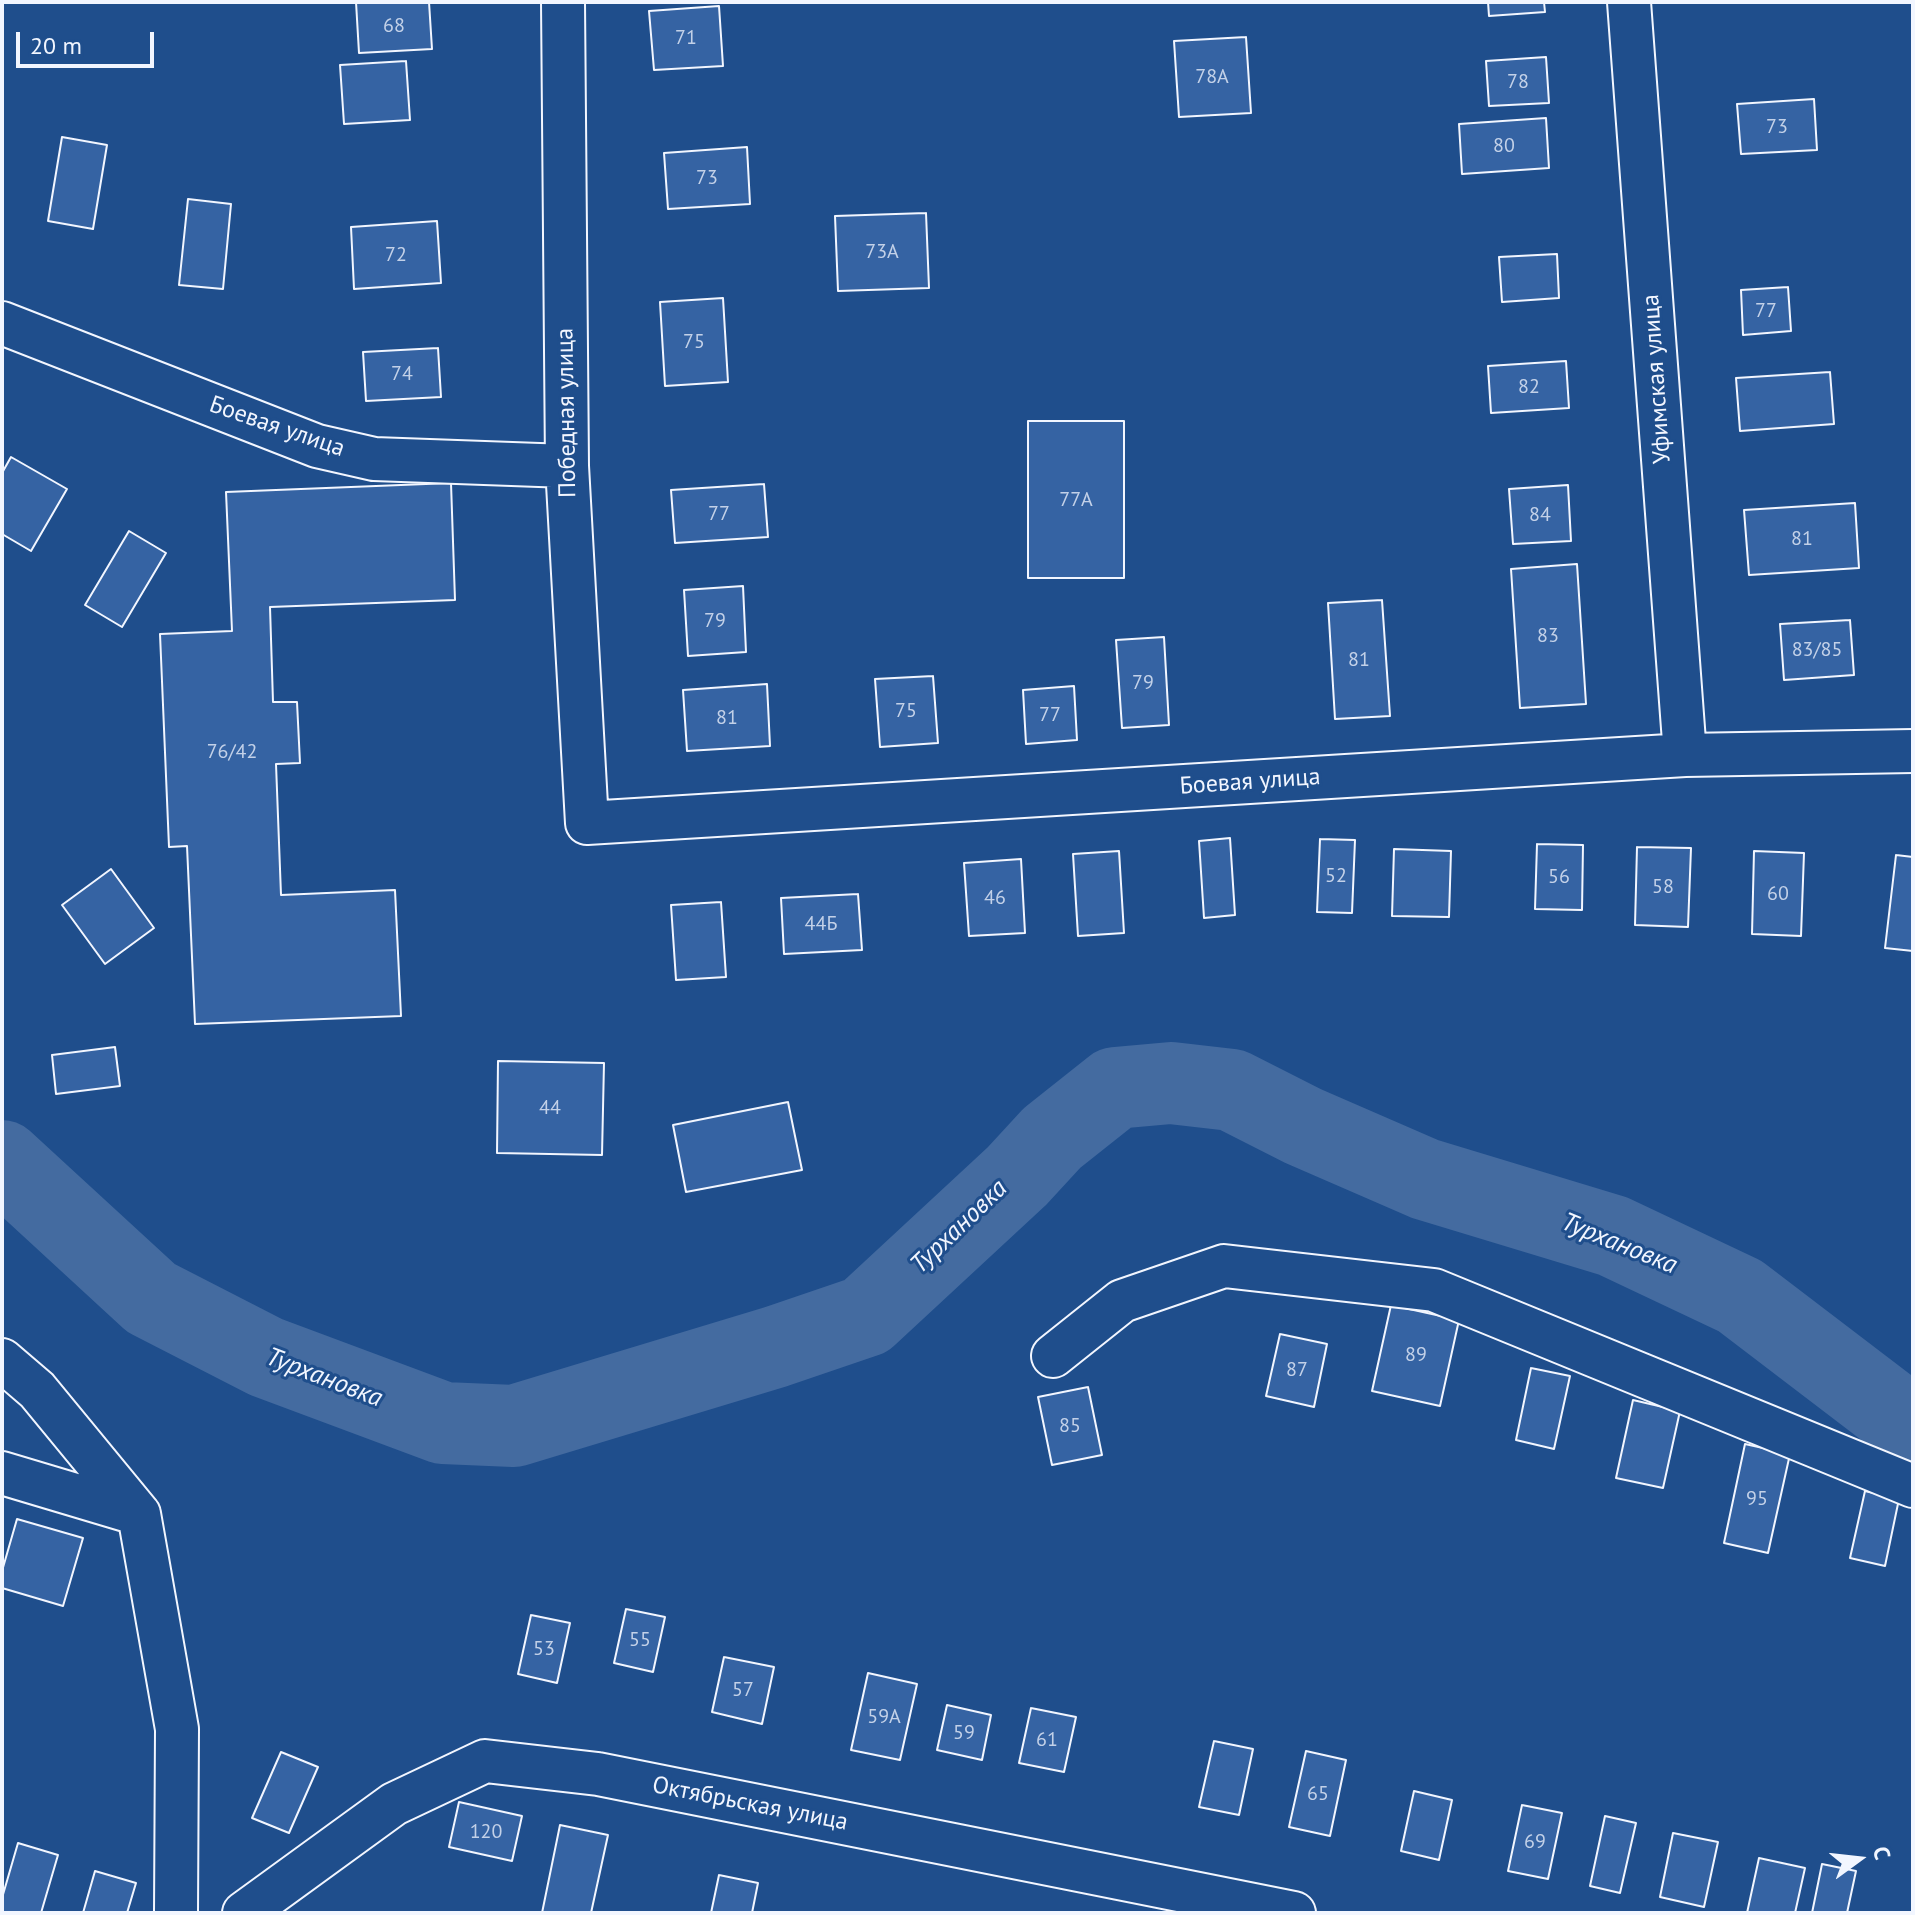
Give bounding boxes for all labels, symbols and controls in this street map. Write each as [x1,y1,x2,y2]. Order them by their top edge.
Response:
house number: 68 [383,14,405,38]
scale bar [20,16,158,66]
house number: 71 [675,26,697,50]
text: 20 m [30,30,82,61]
house number: 78А [1195,65,1229,89]
house number: 78 [1507,70,1529,94]
house number: 73 [1766,115,1788,139]
house number: 80 [1493,134,1515,158]
house number: 73 [696,166,718,190]
house number: 73А [865,240,899,264]
house number: 72 [385,243,407,267]
street label: Уфимская улица [1637,293,1677,465]
house number: 77 [1755,299,1777,323]
street label: Победная улица [551,328,583,498]
house number: 75 [683,330,705,354]
house number: 74 [391,362,413,386]
house number: 82 [1518,375,1540,399]
street label: Боевая улица [206,390,348,464]
house number: 77А [1059,488,1093,512]
house number: 77 [708,502,730,526]
house number: 84 [1529,503,1551,527]
house number: 81 [1791,527,1813,551]
house number: 79 [704,609,726,633]
house number: 83 [1537,624,1559,648]
house number: 83/85 [1792,638,1842,662]
house number: 81 [1348,648,1370,672]
house number: 79 [1132,671,1154,695]
house number: 75 [895,699,917,723]
house number: 77 [1039,703,1061,727]
house number: 81 [716,706,738,730]
house number: 76/42 [207,740,257,764]
street label: Боевая улица [1179,763,1321,801]
house number: 52 [1325,864,1347,888]
house number: 56 [1548,865,1570,889]
house number: 58 [1652,875,1674,899]
house number: 60 [1767,882,1789,906]
house number: 46 [984,886,1006,910]
house number: 44Б [805,912,837,936]
house number: 44 [539,1096,561,1120]
water label: Турхановка [904,1173,1014,1281]
water label: Турхановка [1557,1207,1681,1281]
water label: Турхановка [261,1342,387,1414]
house number: 89 [1405,1343,1427,1367]
house number: 87 [1286,1358,1308,1382]
house number: 85 [1059,1414,1081,1438]
house number: 95 [1746,1487,1768,1511]
house number: 55 [629,1628,651,1652]
house number: 53 [533,1637,555,1661]
house number: 57 [732,1678,754,1702]
house number: 59А [867,1705,901,1729]
house number: 59 [953,1721,975,1745]
house number: 61 [1036,1728,1058,1752]
street label: Октябрьская улица [650,1771,850,1837]
house number: 65 [1307,1782,1329,1806]
north arrow [1819,1819,1899,1899]
house number: 120 [470,1820,502,1844]
house number: 69 [1524,1830,1546,1854]
text: С [1867,1843,1897,1862]

